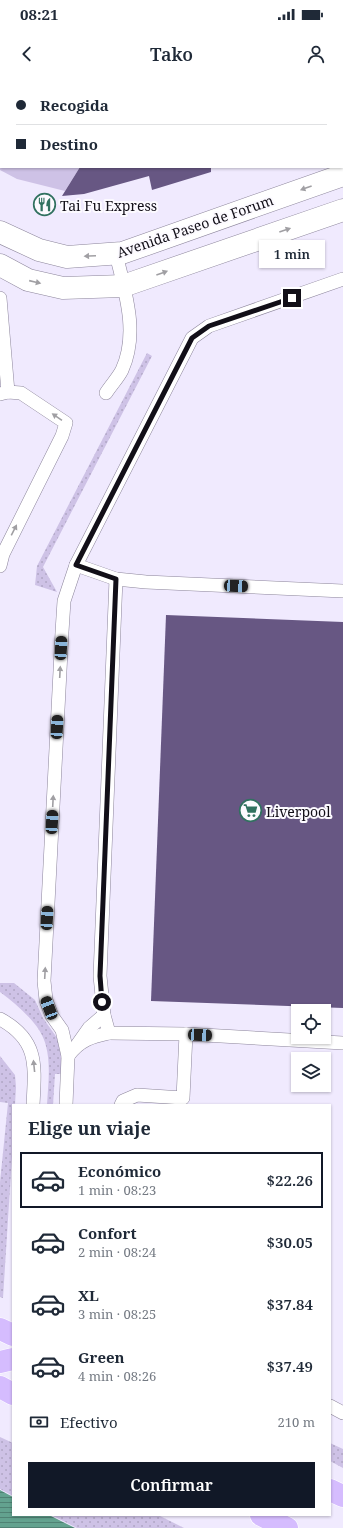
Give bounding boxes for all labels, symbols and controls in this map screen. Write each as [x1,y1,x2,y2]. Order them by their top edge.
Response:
text: 08:21 [20,4,58,24]
text: Tako [150,42,193,66]
icon: back [16,43,38,65]
icon: person [305,43,327,65]
text: Recogida [40,95,109,115]
text: Destino [40,134,98,154]
one-way arrow [300,186,312,192]
street label: Avenida Paseo de Forum [114,190,276,262]
restaurant icon: Tai Fu Express [32,192,58,218]
place label: Tai Fu Express [60,196,157,215]
one-way arrow [279,227,291,233]
callout: 1 min [259,240,325,268]
text: 1 min [274,245,310,263]
one-way arrow [84,252,96,259]
one-way arrow [157,269,169,275]
one-way arrow [29,279,41,285]
route end [283,289,301,307]
one-way arrow [52,413,62,421]
one-way arrow [11,525,18,536]
car [224,579,248,593]
car [54,636,68,660]
one-way arrow [56,666,63,678]
car [50,715,64,739]
one-way arrow [50,795,57,807]
supermarket icon: Liverpool [238,798,264,824]
place label: Liverpool [266,802,331,821]
car [45,810,59,834]
car [40,906,54,930]
one-way arrow [41,967,48,979]
route start [93,993,111,1011]
car [39,995,59,1021]
map controls [291,1004,331,1092]
button: locate [291,1004,331,1044]
car [188,1028,212,1042]
button: layers [291,1052,331,1092]
one-way arrow [30,1060,37,1072]
text: Elige un viaje [28,1116,151,1140]
text: Económico [78,1161,161,1181]
icon: car [30,1162,66,1198]
text: $22.26 [267,1170,313,1190]
text: 1 min · 08:23 [78,1181,156,1199]
text: Confort [78,1223,137,1243]
icon: car [30,1224,66,1260]
text: $30.05 [267,1232,313,1252]
text: 2 min · 08:24 [78,1243,156,1261]
text: XL [78,1285,99,1305]
icon: car [30,1286,66,1322]
text: $37.84 [267,1294,313,1314]
text: 3 min · 08:25 [78,1305,156,1323]
text: Green [78,1347,125,1367]
icon: car [30,1348,66,1384]
text: $37.49 [267,1356,313,1376]
text: 4 min · 08:26 [78,1367,156,1385]
icon: cash [28,1411,50,1433]
text: Efectivo [60,1412,118,1432]
text: 210 m [278,1413,315,1431]
button: Confirmar [28,1462,315,1508]

